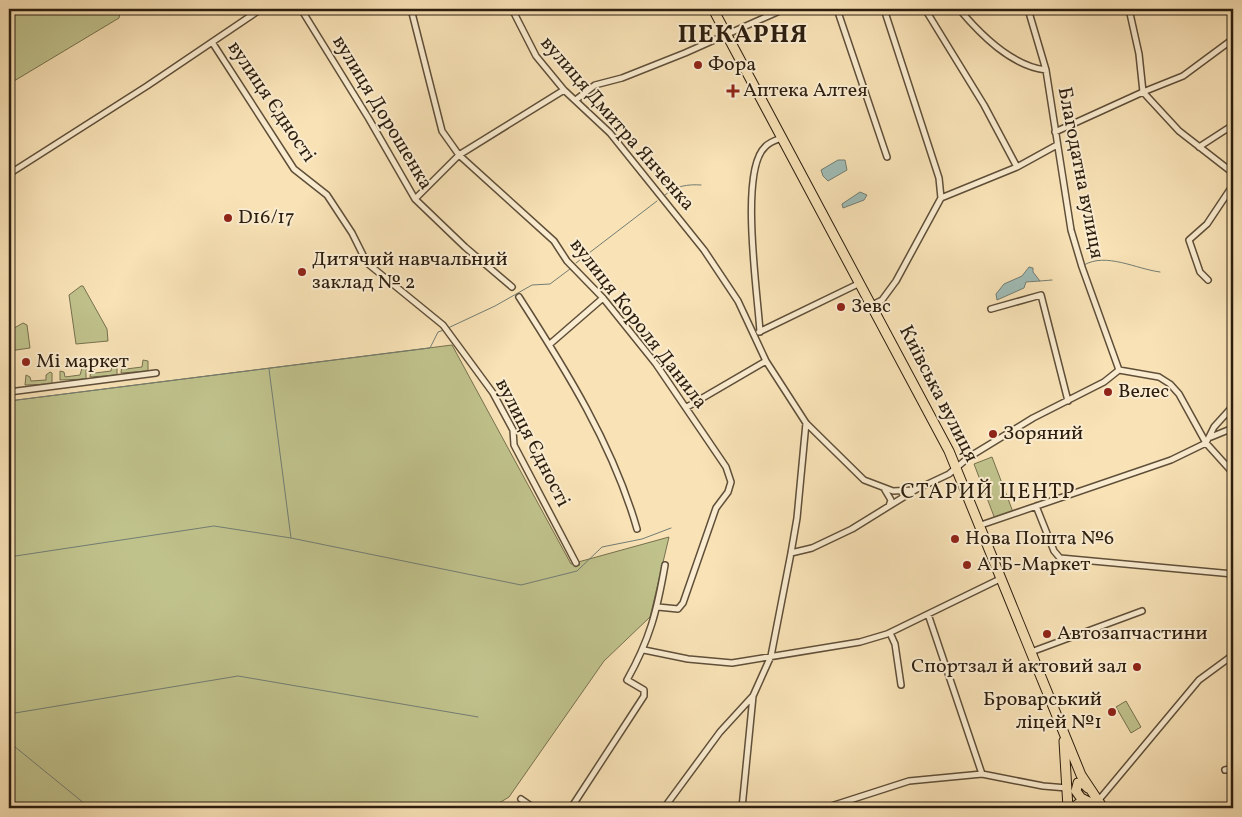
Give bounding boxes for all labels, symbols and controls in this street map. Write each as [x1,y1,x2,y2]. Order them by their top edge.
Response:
district label: ПЕКАРНЯ [678,18,808,53]
street label: вулиця Дорошенка [325,31,439,196]
street label: вулиця Дмитра Янченка [533,31,701,217]
street label: вулиця Єдності [220,36,322,168]
place label: Фора [708,51,756,79]
marker: Фора [692,59,704,71]
place label: Аптека Алтея [743,77,868,105]
marker: Аптека Алтея [727,85,739,97]
street label: Благодатна вулиця [1050,85,1110,261]
place label: D16/17 [238,204,295,232]
marker: D16/17 [222,212,234,224]
street label: вулиця Короля Данила [562,233,714,415]
place label: Дитячий навчальний заклад № 2 [312,246,508,297]
marker: Дитячий навчальний заклад № 2 [296,266,308,278]
place label: Зевс [851,293,891,321]
marker: Зевс [835,301,847,313]
street label: Київська вулиця [891,321,985,467]
place label: Мі маркет [36,348,129,376]
marker: Мі маркет [20,356,32,368]
street label: вулиця Єдності [487,374,577,512]
place label: Велес [1118,378,1169,406]
marker: Велес [1102,386,1114,398]
place label: Зоряний [1003,420,1083,448]
marker: Зоряний [987,428,999,440]
district label: СТАРИЙ ЦЕНТР [900,477,1076,508]
place label: Нова Пошта №6 [965,525,1114,553]
marker: Нова Пошта №6 [949,533,961,545]
place label: АТБ-Маркет [977,551,1090,579]
marker: АТБ-Маркет [961,559,973,571]
place label: Автозапчастини [1057,620,1208,648]
marker: Автозапчастини [1041,628,1053,640]
place label: Спортзал й актовий зал [911,653,1127,681]
marker: Спортзал й актовий зал [1131,661,1143,673]
place label: Броварський ліцей №1 [983,686,1102,737]
marker: Броварський ліцей №1 [1106,706,1118,718]

